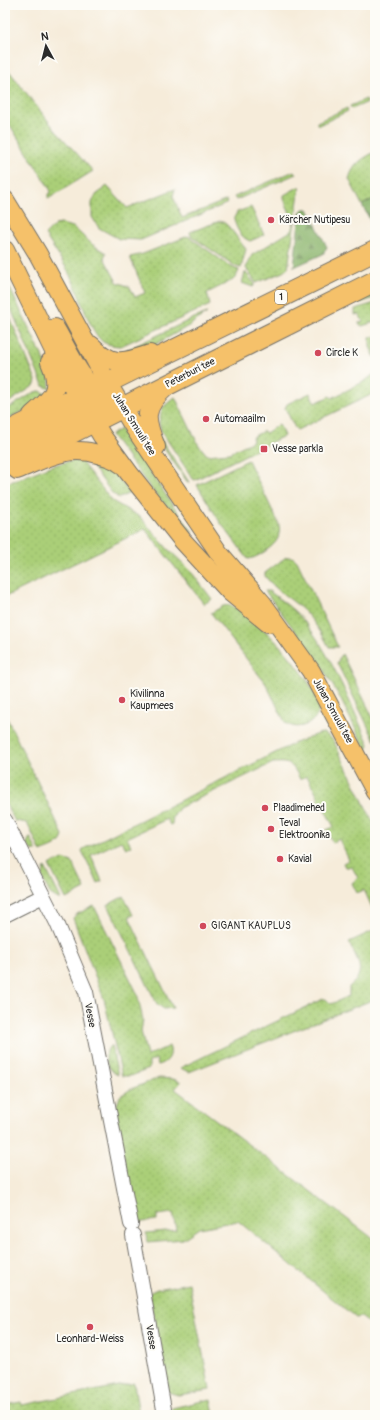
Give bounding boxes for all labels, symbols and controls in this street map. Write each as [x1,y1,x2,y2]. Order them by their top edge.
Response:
north arrow [26,26,66,66]
text: N [40,30,50,43]
place label: Kärcher Nutipesu [279,214,350,226]
marker: Kärcher Nutipesu [266,215,276,225]
road number: 1 [275,290,287,304]
place label: Circle K [326,347,358,359]
marker: Circle K [313,348,323,358]
street label: Peterburi tee [163,355,217,391]
street label: Juhan Smuuli tee [110,390,158,458]
place label: Automaailm [214,413,266,425]
marker: Automaailm [201,414,211,424]
place label: Vesse parkla [272,443,323,455]
marker: Vesse parkla [259,444,269,454]
street label: Juhan Smuuli tee [310,677,356,745]
place label: Kivilinna Kaupmees [130,688,174,712]
marker: Kivilinna Kaupmees [117,695,127,705]
place label: Plaadimehed [273,802,325,814]
marker: Plaadimehed [260,803,270,813]
place label: Teval Elektroonika [279,817,330,841]
marker: Teval Elektroonika [266,824,276,834]
place label: Kavial [288,853,312,865]
marker: Kavial [275,854,285,864]
place label: GIGANT KAUPLUS [211,920,291,932]
marker: GIGANT KAUPLUS [198,921,208,931]
street label: Vesse [82,1002,98,1028]
marker: Leonhard-Weiss [85,1322,95,1332]
street label: Vesse [143,1324,159,1350]
place label: Leonhard-Weiss [56,1333,124,1345]

